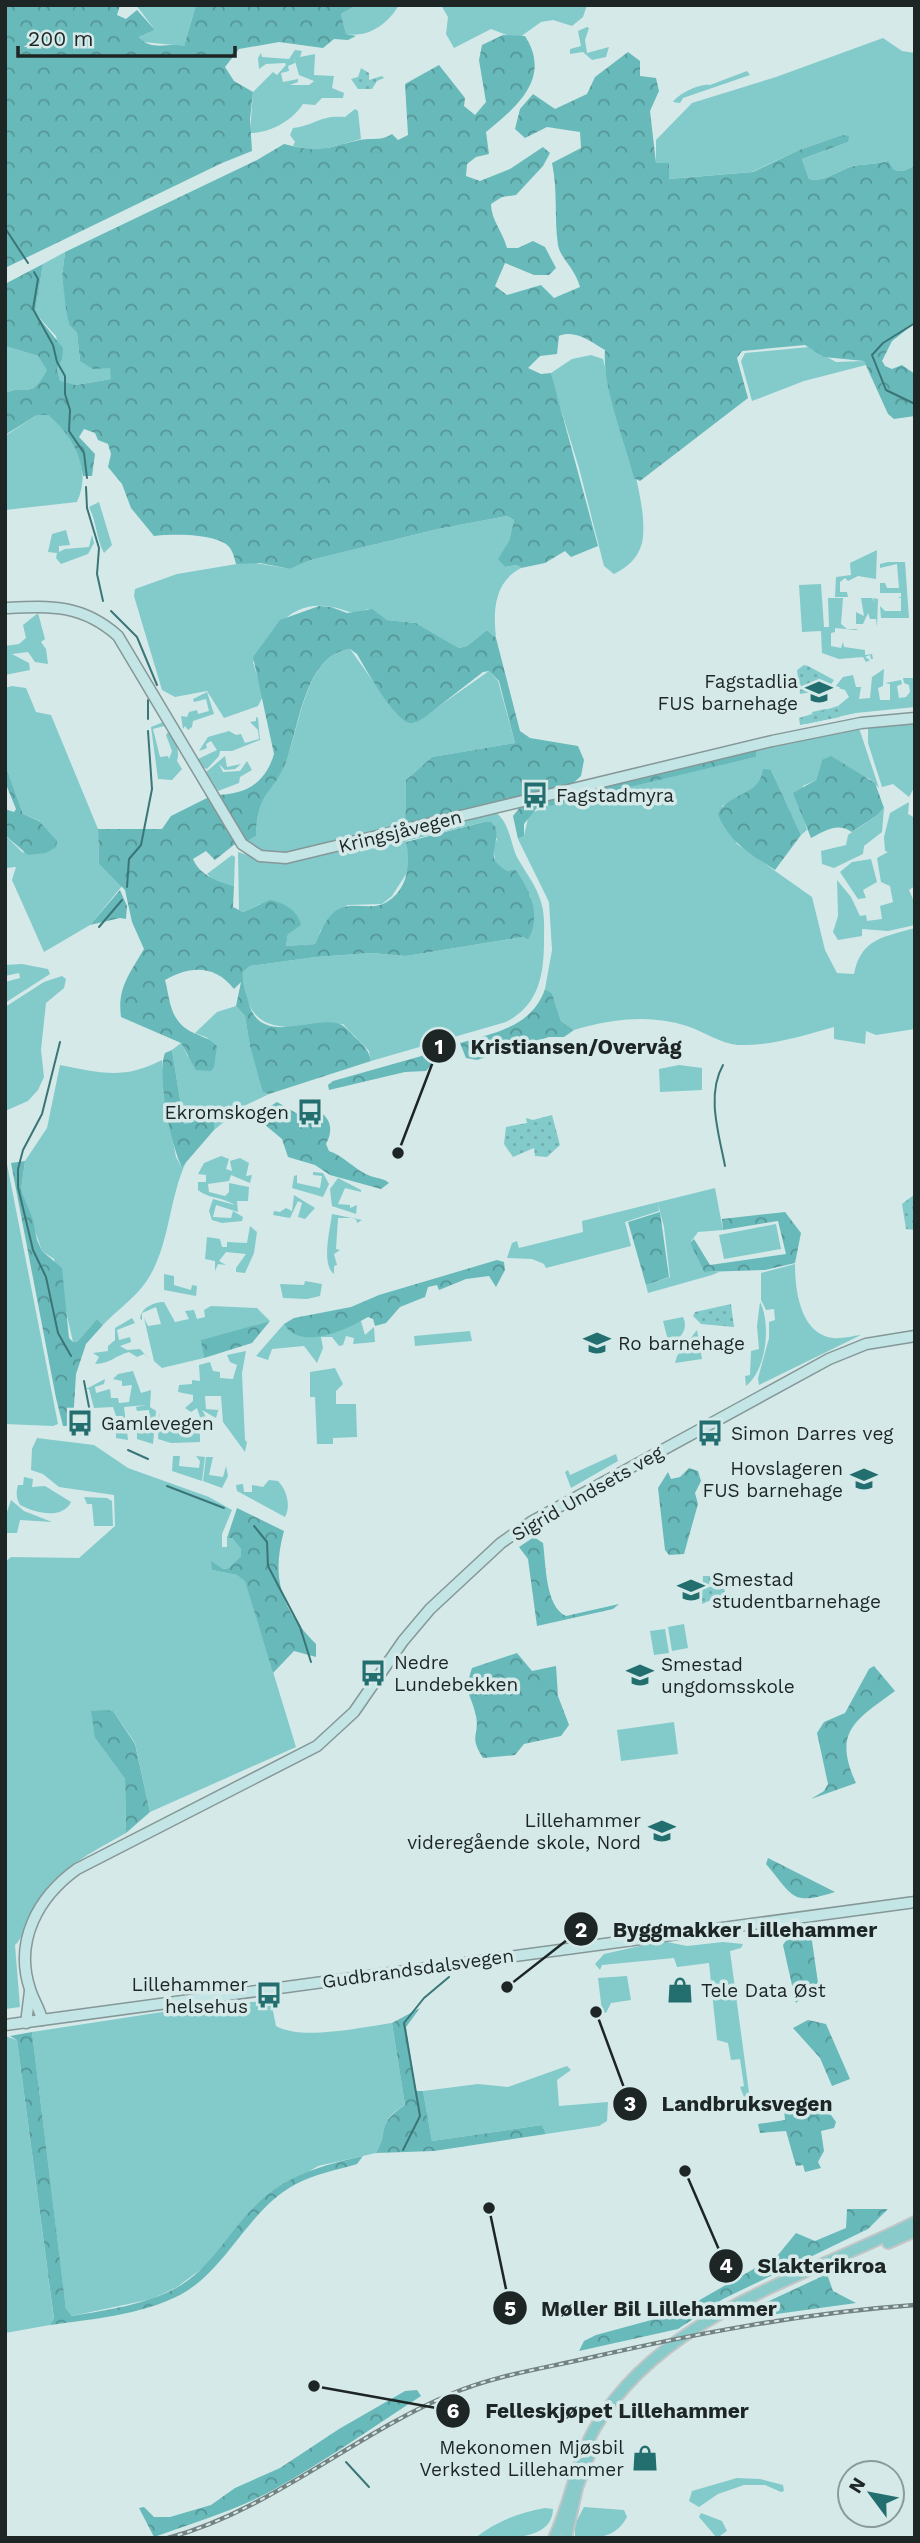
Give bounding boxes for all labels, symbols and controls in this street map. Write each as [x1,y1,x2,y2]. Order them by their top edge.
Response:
scale bar [18,14,234,58]
text: 200 m [28,26,94,51]
place label: Fagstadlia FUS barnehage [658,670,798,715]
school or university icon: Fagstadlia FUS barnehage [804,677,834,707]
bus stop icon: Fagstadmyra [520,780,550,810]
place label: Fagstadmyra [556,784,674,807]
street label: Kringsjåvegen [336,805,464,858]
callout: Kristiansen/Overvåg [421,1025,695,1067]
text: 1 [434,1034,444,1059]
text: Kristiansen/Overvåg [471,1034,682,1059]
bus stop icon: Ekromskogen [295,1097,325,1127]
place label: Ekromskogen [164,1101,289,1124]
school or university icon: Ro barnehage [582,1328,612,1358]
place label: Ro barnehage [618,1332,745,1355]
bus stop icon: Gamlevegen [65,1408,95,1438]
place label: Gamlevegen [101,1412,214,1435]
bus stop icon: Simon Darres veg [695,1418,725,1448]
place label: Simon Darres veg [731,1422,894,1445]
street label: Sigrid Undsets veg [507,1440,668,1546]
place label: Hovslageren FUS barnehage [703,1457,843,1502]
school or university icon: Hovslageren FUS barnehage [849,1464,879,1494]
place label: Smestad studentbarnehage [712,1568,881,1613]
school or university icon: Smestad studentbarnehage [676,1575,706,1605]
place label: Nedre Lundebekken [394,1651,518,1696]
place label: Smestad ungdomsskole [661,1653,795,1698]
bus stop icon: Nedre Lundebekken [358,1658,388,1688]
school or university icon: Smestad ungdomsskole [625,1660,655,1690]
place label: Lillehammer videregående skole, Nord [407,1809,641,1854]
school or university icon: Lillehammer videregående skole, Nord [647,1816,677,1846]
callout: Byggmakker Lillehammer [563,1908,891,1950]
text: 2 [575,1917,587,1942]
text: Byggmakker Lillehammer [613,1917,877,1942]
street label: Gudbrandsdalsvegen [321,1944,515,1993]
place label: Lillehammer helsehus [132,1973,248,2018]
shop icon: Tele Data Øst [665,1975,695,2005]
place label: Tele Data Øst [701,1979,826,2002]
bus stop icon: Lillehammer helsehus [254,1980,284,2010]
callout: Landbruksvegen [613,2083,847,2125]
text: 3 [624,2091,636,2116]
text: Landbruksvegen [662,2091,832,2116]
callout: Slakterikroa [709,2245,901,2287]
text: 4 [719,2253,733,2278]
text: Slakterikroa [758,2253,887,2278]
callout: Møller Bil Lillehammer [492,2287,792,2329]
text: 5 [504,2296,516,2321]
text: Møller Bil Lillehammer [541,2296,777,2321]
callout: Felleskjøpet Lillehammer [436,2390,763,2432]
text: 6 [447,2398,460,2423]
text: Felleskjøpet Lillehammer [485,2398,749,2423]
place label: Mekonomen Mjøsbil Verksted Lillehammer [420,2436,624,2481]
shop icon: Mekonomen Mjøsbil Verksted Lillehammer [630,2443,660,2473]
north arrow [836,2459,906,2529]
text: N [844,2473,870,2497]

